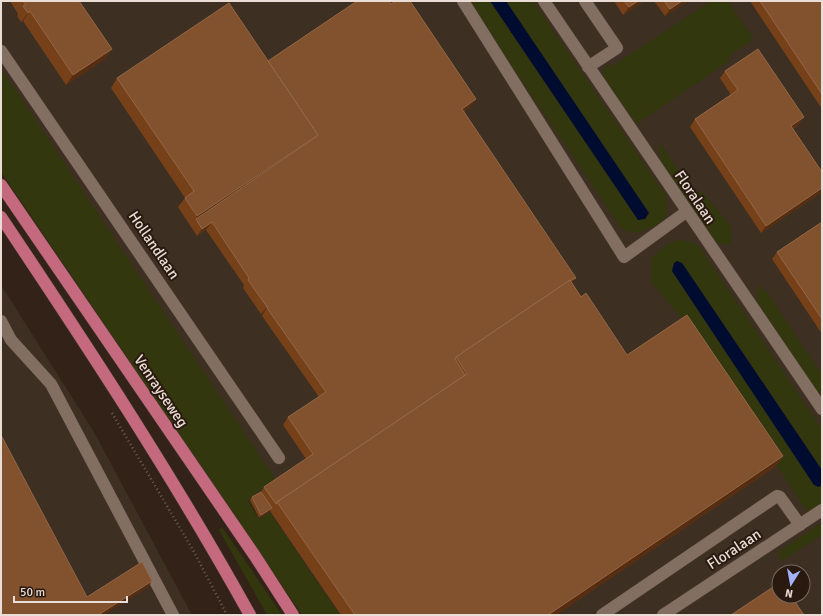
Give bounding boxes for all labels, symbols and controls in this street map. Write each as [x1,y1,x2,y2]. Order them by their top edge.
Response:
street label: Floralaan [671,167,719,227]
street label: Hollandlaan [125,208,183,282]
street label: Venrayseweg [130,351,192,431]
street label: Floralaan [704,525,764,573]
north arrow [771,564,811,604]
scale bar [14,578,127,604]
text: 50 m [20,585,45,600]
text: N [784,586,794,600]

